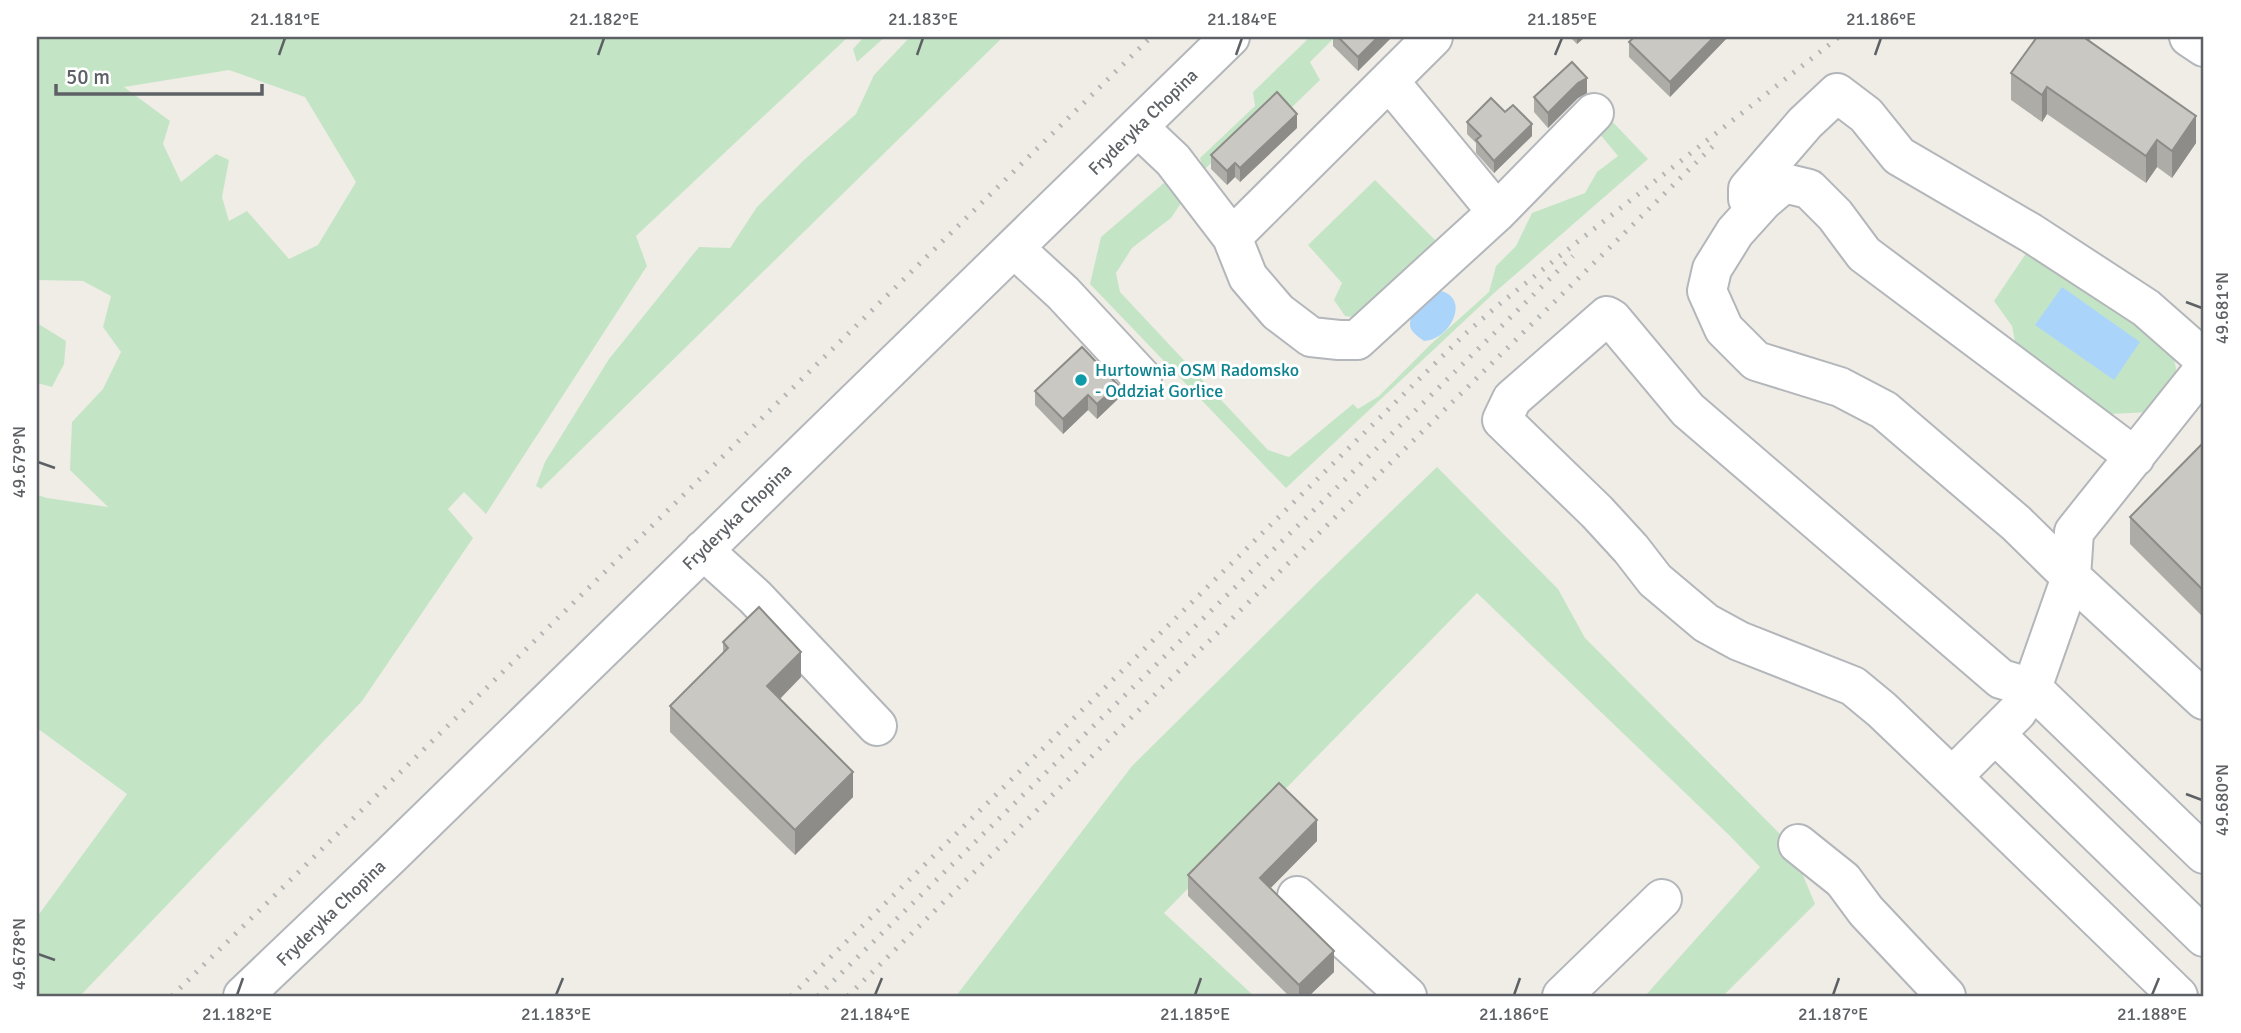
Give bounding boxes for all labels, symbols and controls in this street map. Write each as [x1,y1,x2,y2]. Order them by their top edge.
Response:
text: 21.181°E [250,8,320,30]
text: 21.182°E [569,8,639,30]
text: 21.183°E [888,8,958,30]
text: 21.184°E [1207,8,1277,30]
text: 21.185°E [1527,8,1597,30]
text: 21.186°E [1846,8,1916,30]
scale bar [56,52,262,96]
text: 50 m [66,64,110,90]
street label: Fryderyka Chopina [1084,64,1202,180]
text: 49.681°N [2211,272,2233,344]
place label: Hurtownia OSM Radomsko - Oddział Gorlice [1095,359,1299,402]
marker: Hurtownia OSM Radomsko - Oddział Gorlice [1073,372,1089,388]
text: 49.679°N [8,426,30,498]
street label: Fryderyka Chopina [678,459,796,575]
text: 49.680°N [2211,764,2233,836]
street label: Fryderyka Chopina [272,855,390,971]
text: 49.678°N [8,918,30,990]
text: 21.182°E [202,1003,272,1025]
text: 21.183°E [521,1003,591,1025]
text: 21.184°E [840,1003,910,1025]
text: 21.185°E [1160,1003,1230,1025]
text: 21.186°E [1479,1003,1549,1025]
text: 21.187°E [1798,1003,1868,1025]
text: 21.188°E [2117,1003,2187,1025]

